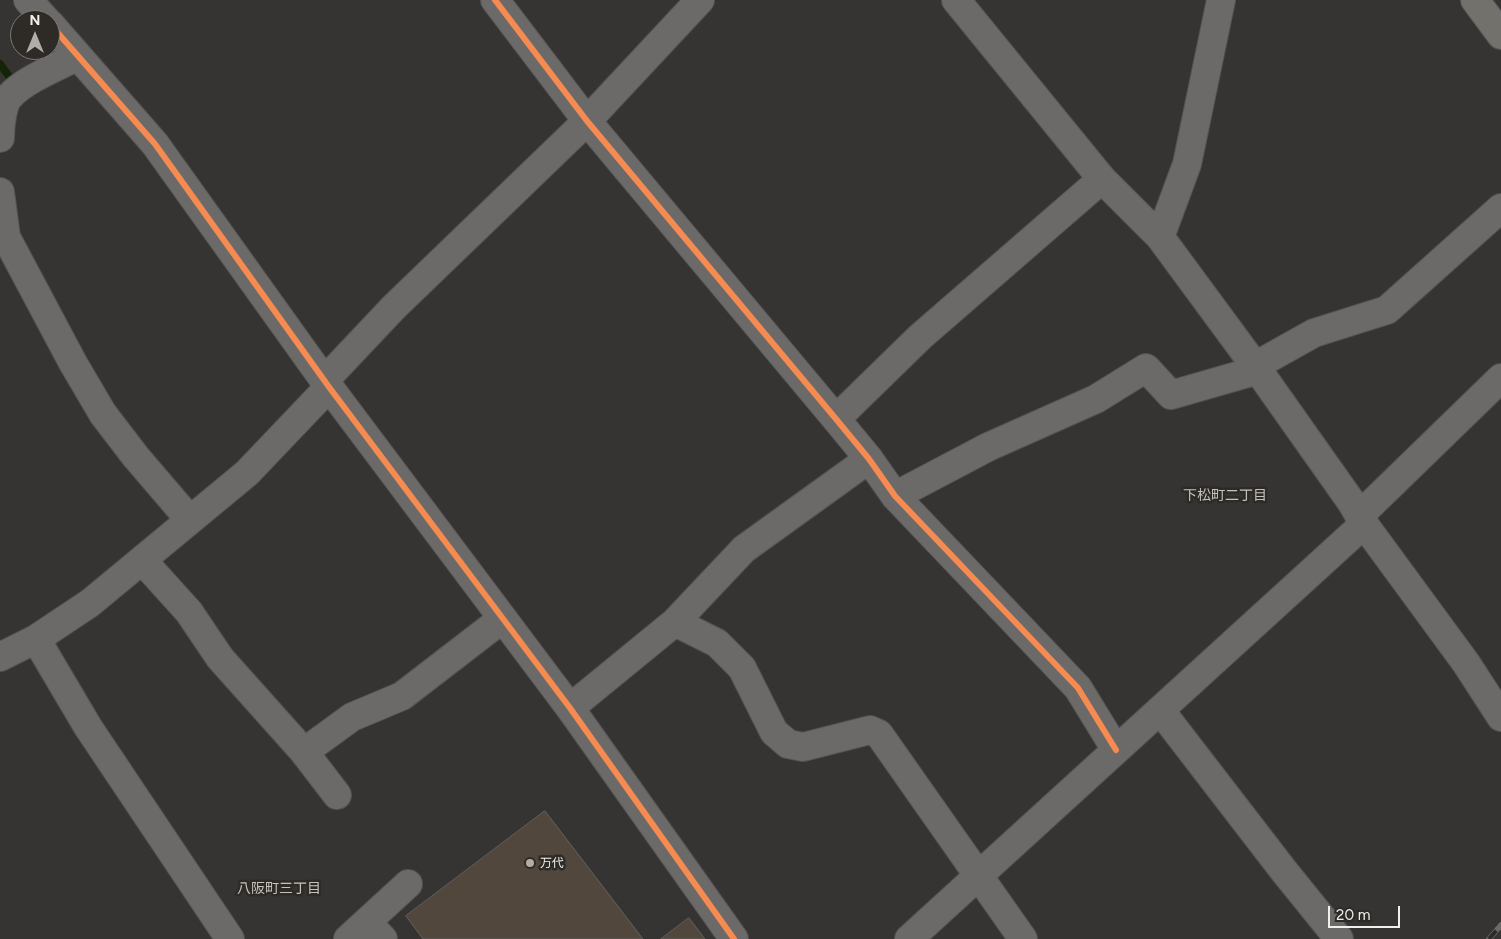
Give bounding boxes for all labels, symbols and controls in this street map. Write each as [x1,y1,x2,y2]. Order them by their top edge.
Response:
north arrow [10,10,60,60]
text: N [30,12,40,29]
district label: 下松町二丁目 [1183,488,1267,504]
place label: 万代 [540,856,564,870]
marker: 万代 [524,857,536,869]
district label: 八阪町三丁目 [237,881,321,897]
scale bar [1331,896,1404,928]
text: 20 m [1336,906,1370,924]

